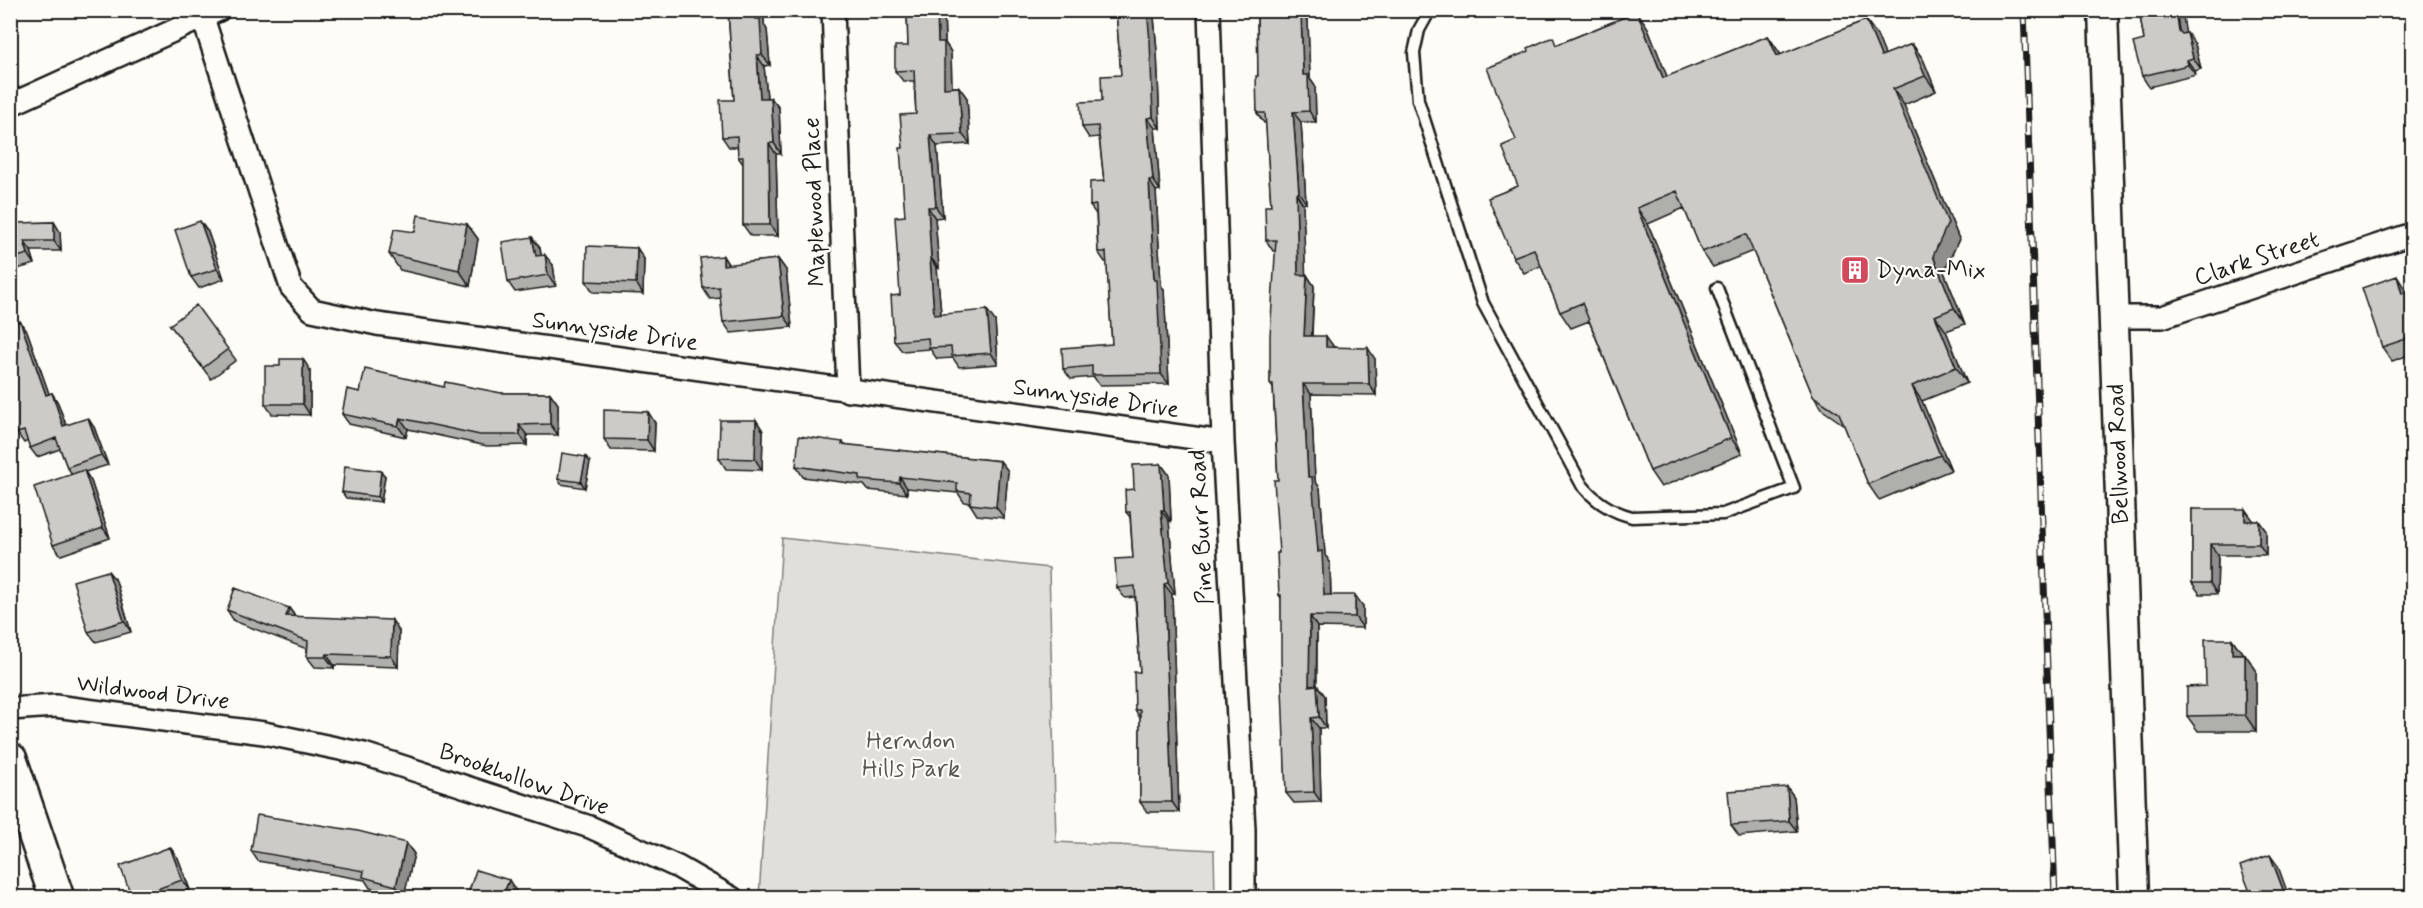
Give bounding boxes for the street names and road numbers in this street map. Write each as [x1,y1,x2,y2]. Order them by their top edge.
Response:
street label: Maplewood Place [797,117,833,287]
street label: Clark Street [2191,224,2323,294]
street label: Sunnyside Drive [530,305,700,359]
street label: Sunnyside Drive [1011,372,1181,426]
street label: Bellwood Road [2101,383,2137,525]
street label: Pine Burr Road [1182,449,1222,605]
street label: Wildwood Drive [75,668,231,718]
street label: Brookhollow Drive [435,736,613,824]

